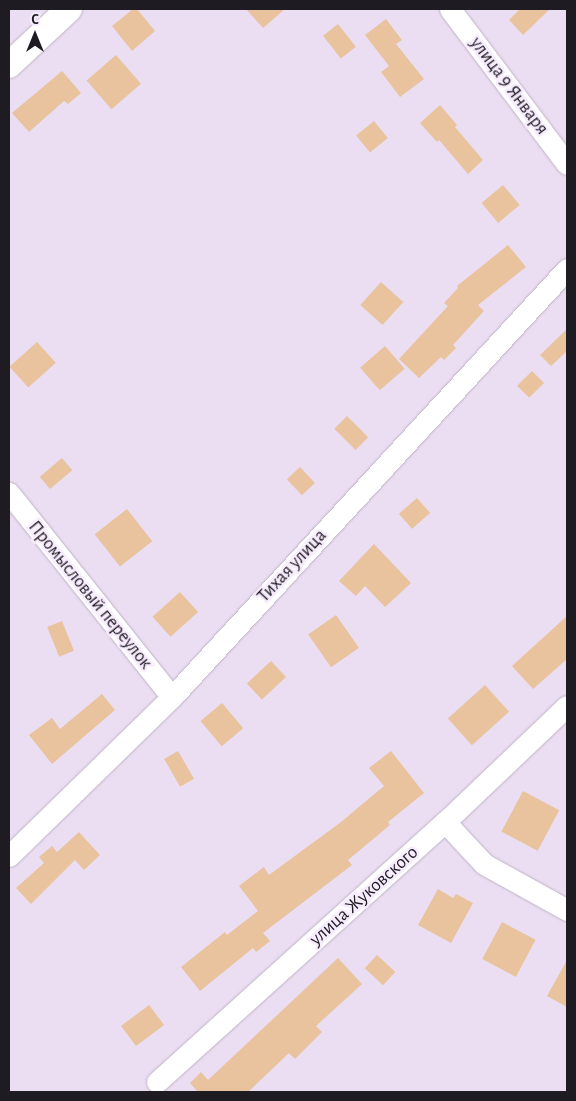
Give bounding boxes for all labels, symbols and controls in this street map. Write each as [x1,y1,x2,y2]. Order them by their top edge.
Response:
north arrow [10,10,60,60]
text: С [31,13,39,27]
street label: улица 9 Января [465,33,553,139]
street label: Промысловый переулок [23,516,157,674]
street label: Тихая улица [252,525,332,607]
street label: улица Жуковского [305,841,423,951]

